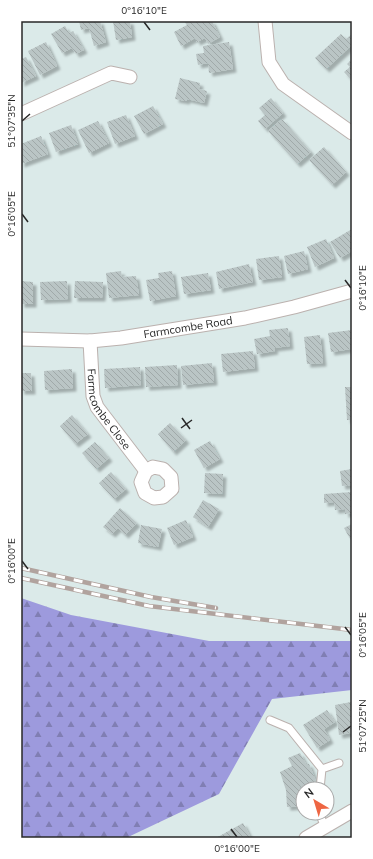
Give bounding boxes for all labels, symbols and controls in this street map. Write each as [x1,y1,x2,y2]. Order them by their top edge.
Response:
text: 0°16'10"E [121,4,167,17]
text: 51°07'35"N [5,94,18,148]
text: 0°16'05"E [5,191,18,237]
text: 0°16'10"E [356,265,369,311]
street label: Farmcombe Road [142,313,234,341]
street label: Farmcombe Close [85,368,134,452]
text: 0°16'00"E [5,538,18,584]
text: 0°16'05"E [356,612,369,658]
text: 51°07'25"N [356,699,369,753]
north arrow [295,781,335,821]
text: N [301,785,316,801]
text: 0°16'00"E [214,842,260,855]

